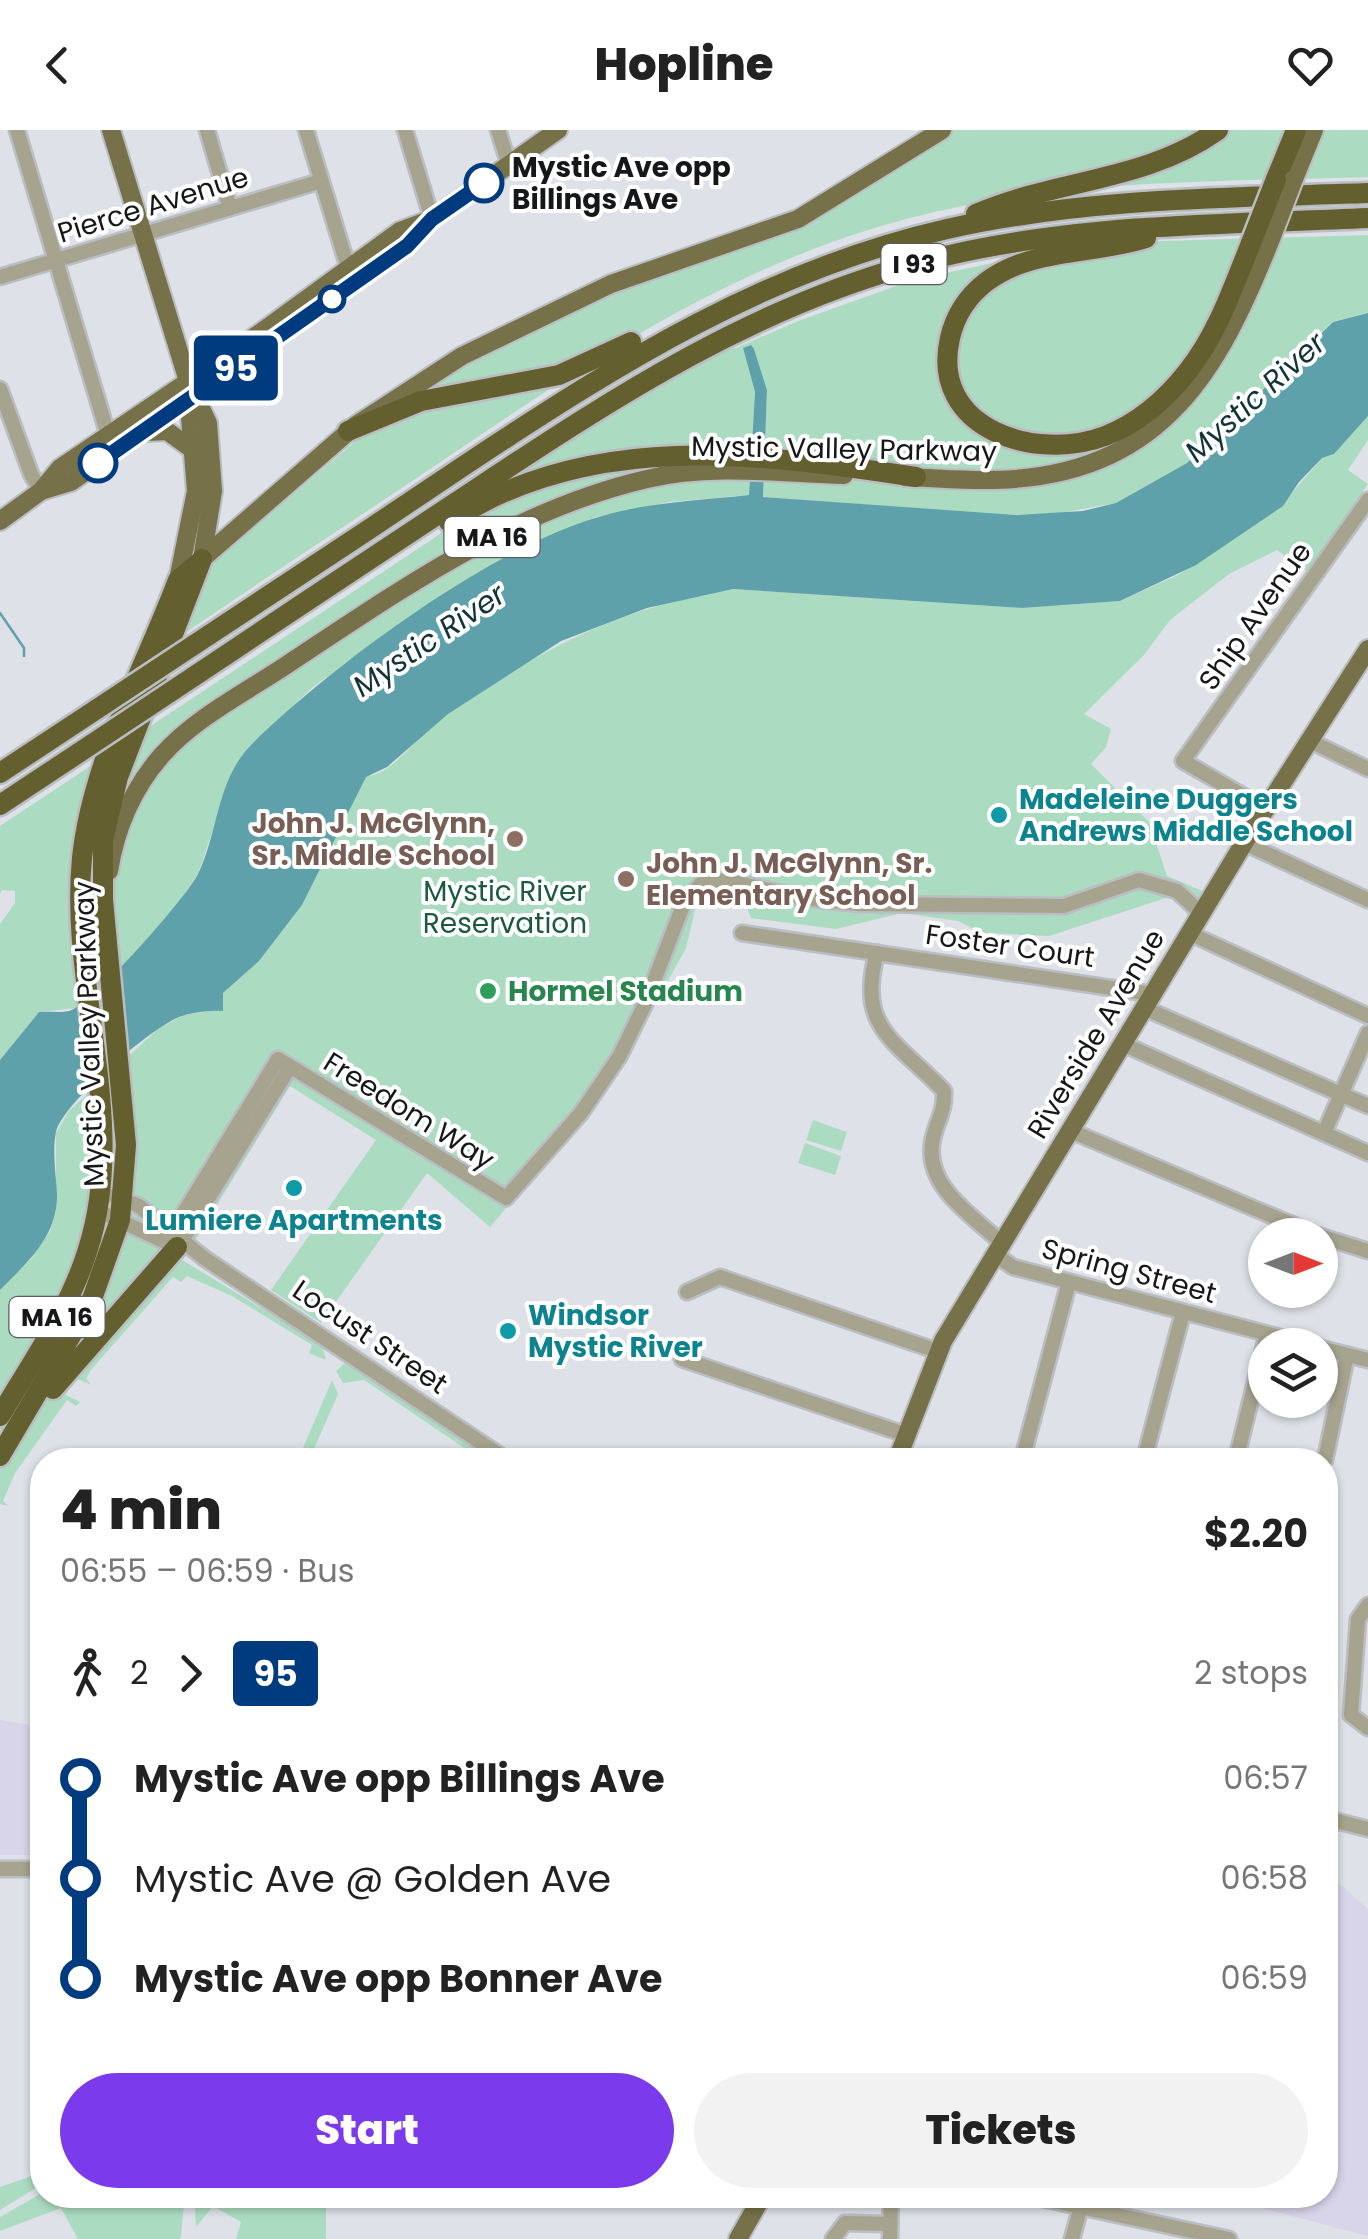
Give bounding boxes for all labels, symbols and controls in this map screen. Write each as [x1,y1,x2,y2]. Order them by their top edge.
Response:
text: Hopline [595,33,773,96]
icon: back [30,38,85,93]
icon: heart [1283,38,1338,93]
place label: Mystic Ave opp Billings Ave [512,148,731,219]
street label: Pierce Avenue [53,157,253,253]
marker: Mystic Ave opp Billings Ave [465,164,503,202]
road number: I 93 [882,244,946,284]
unlabelled marker [319,286,345,312]
water label: Mystic River [1175,322,1335,472]
line badge: 95 [191,336,281,400]
text: 95 [214,344,258,393]
street label: Mystic Valley Parkway [691,427,998,471]
unlabelled marker [79,444,117,482]
road number: MA 16 [444,517,540,557]
street label: Ship Avenue [1189,534,1321,698]
water label: Mystic River [344,572,515,707]
place label: Madeleine Duggers Andrews Middle School [1019,780,1353,851]
place label: John J. McGlynn, Sr. Middle School [252,804,495,875]
marker: Madeleine Duggers Andrews Middle School [988,804,1010,826]
marker: John J. McGlynn, Sr. Middle School [504,828,526,850]
place label: John J. McGlynn, Sr. Elementary School [646,844,932,915]
marker: John J. McGlynn, Sr. Elementary School [615,868,637,890]
park label: Mystic River Reservation [423,872,587,943]
street label: Mystic Valley Parkway [64,880,114,1188]
street label: Foster Court [923,915,1097,977]
street label: Riverside Avenue [1018,922,1174,1146]
place label: Hormel Stadium [508,972,743,1011]
marker: Hormel Stadium [477,980,499,1002]
street label: Freedom Way [316,1043,502,1179]
marker: Lumiere Apartments [283,1177,305,1199]
place label: Lumiere Apartments [145,1201,443,1240]
north arrow [1248,1218,1338,1308]
map controls [1248,1218,1338,1418]
street label: Spring Street [1037,1229,1221,1313]
street label: Locust Street [285,1271,455,1403]
place label: Windsor Mystic River [528,1296,703,1367]
road number: MA 16 [10,1297,104,1337]
marker: Windsor Mystic River [497,1320,519,1342]
button: layers [1248,1328,1338,1418]
text: 4 min [60,1471,222,1548]
text: $2.20 [1204,1507,1308,1560]
text: 06:55 – 06:59 · Bus [60,1548,354,1593]
icon: walk [60,1646,115,1701]
icon: forward [163,1646,218,1701]
text: 95 [253,1649,298,1698]
text: 2 [130,1650,148,1695]
text: 2 stops [1194,1650,1308,1695]
text: Mystic Ave opp Billings Ave [134,1752,665,1805]
text: 06:57 [1223,1755,1308,1800]
text: Mystic Ave @ Golden Ave [134,1852,611,1905]
text: 06:58 [1220,1855,1308,1900]
text: Mystic Ave opp Bonner Ave [134,1952,662,2005]
text: 06:59 [1221,1955,1308,2000]
button: Start [60,2073,674,2188]
button: Tickets [694,2073,1308,2188]

